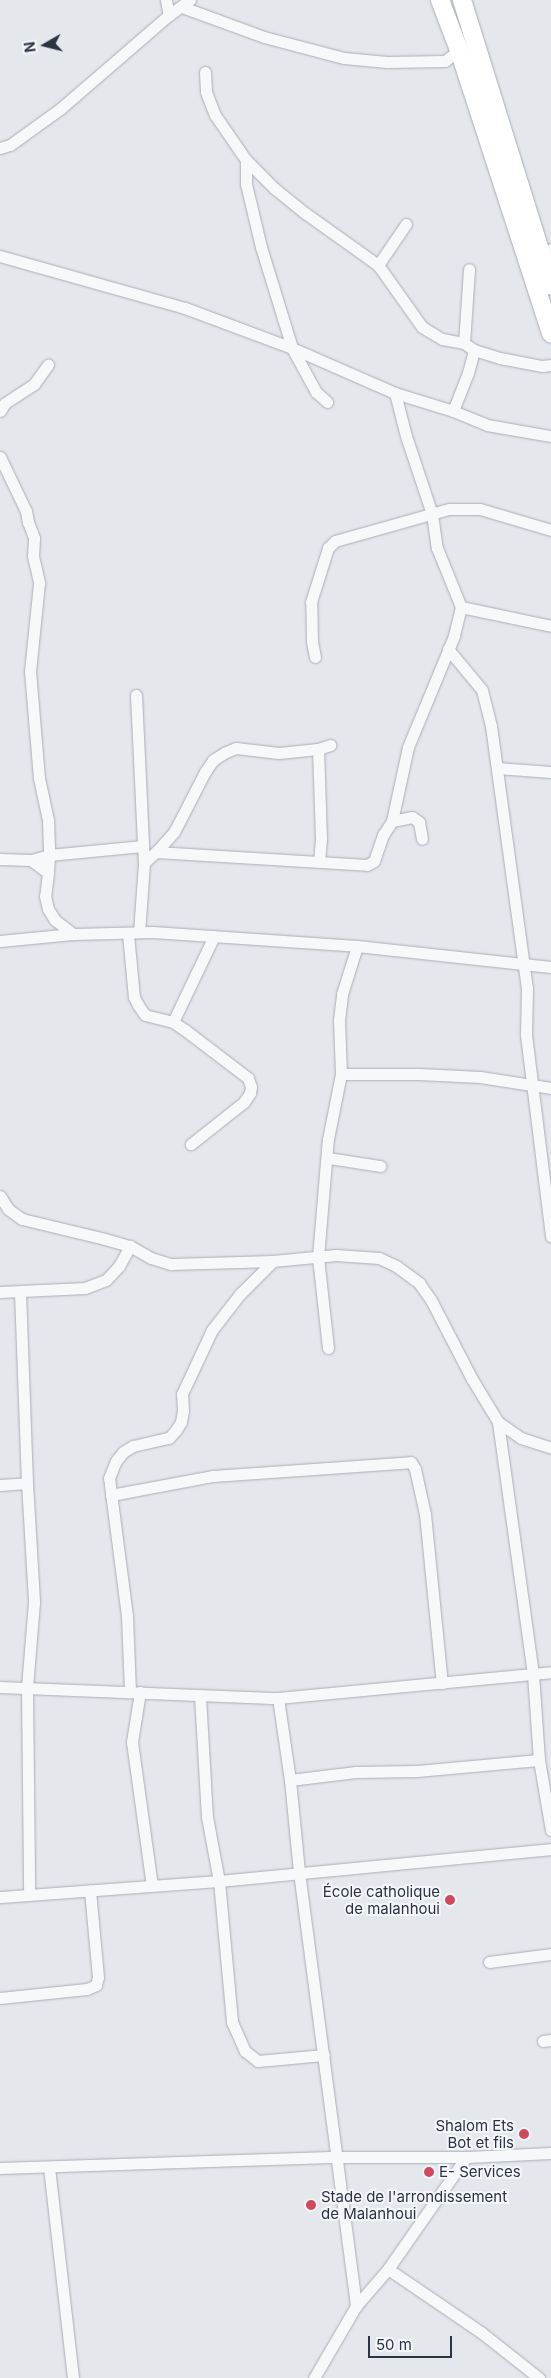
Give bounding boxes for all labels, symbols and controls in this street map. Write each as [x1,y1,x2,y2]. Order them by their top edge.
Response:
north arrow [20,20,70,70]
text: N [20,41,39,54]
place label: École catholique de malanhoui [323,1882,440,1917]
marker: École catholique de malanhoui [444,1894,456,1906]
place label: Shalom Ets Bot et fils [435,2116,514,2151]
marker: Shalom Ets Bot et fils [518,2128,530,2140]
place label: E- Services [439,2163,521,2181]
marker: E- Services [423,2166,435,2178]
place label: Stade de l'arrondissement de Malanhoui [321,2187,507,2222]
marker: Stade de l'arrondissement de Malanhoui [305,2199,317,2211]
scale bar [371,2326,455,2358]
text: 50 m [376,2335,412,2354]

